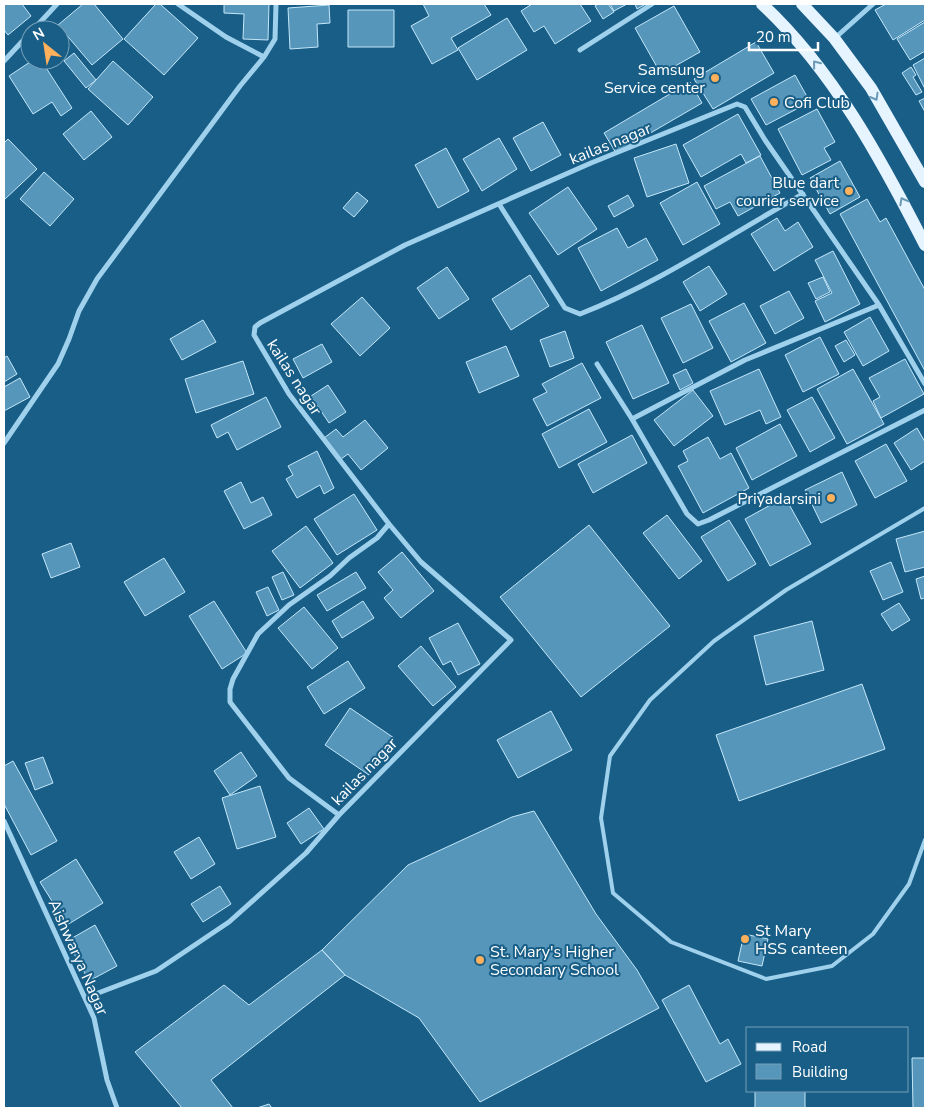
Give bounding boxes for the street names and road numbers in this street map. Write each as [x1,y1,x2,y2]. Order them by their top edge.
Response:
street label: kailas nagar [566,117,655,170]
street label: kailas nagar [261,335,327,420]
street label: kailas nagar [327,733,403,810]
street label: Aishwarya Nagar [43,896,114,1019]

